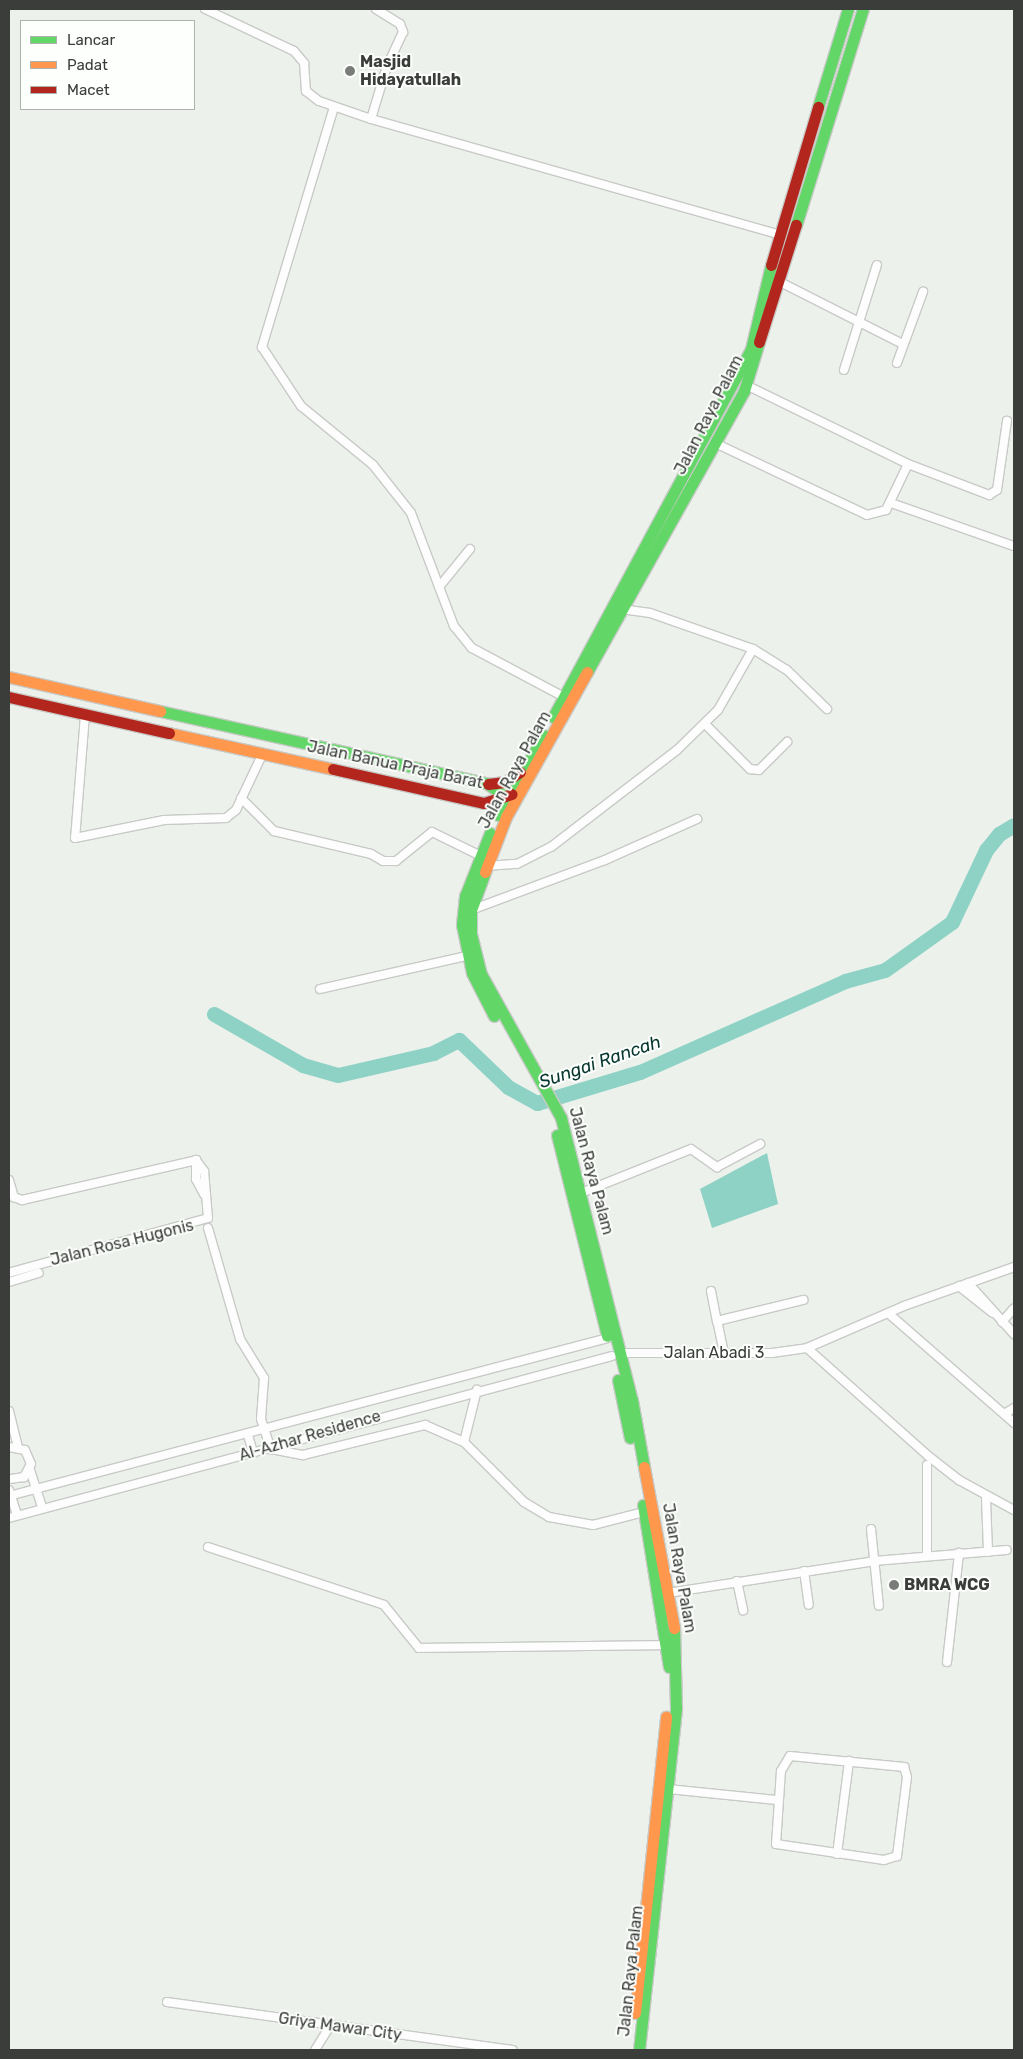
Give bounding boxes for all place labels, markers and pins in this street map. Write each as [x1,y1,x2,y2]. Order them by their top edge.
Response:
place label: Masjid Hidayatullah [360,52,461,90]
marker: Masjid Hidayatullah [344,65,356,77]
place label: BMRA WCG [904,1575,990,1595]
marker: BMRA WCG [888,1579,900,1591]

